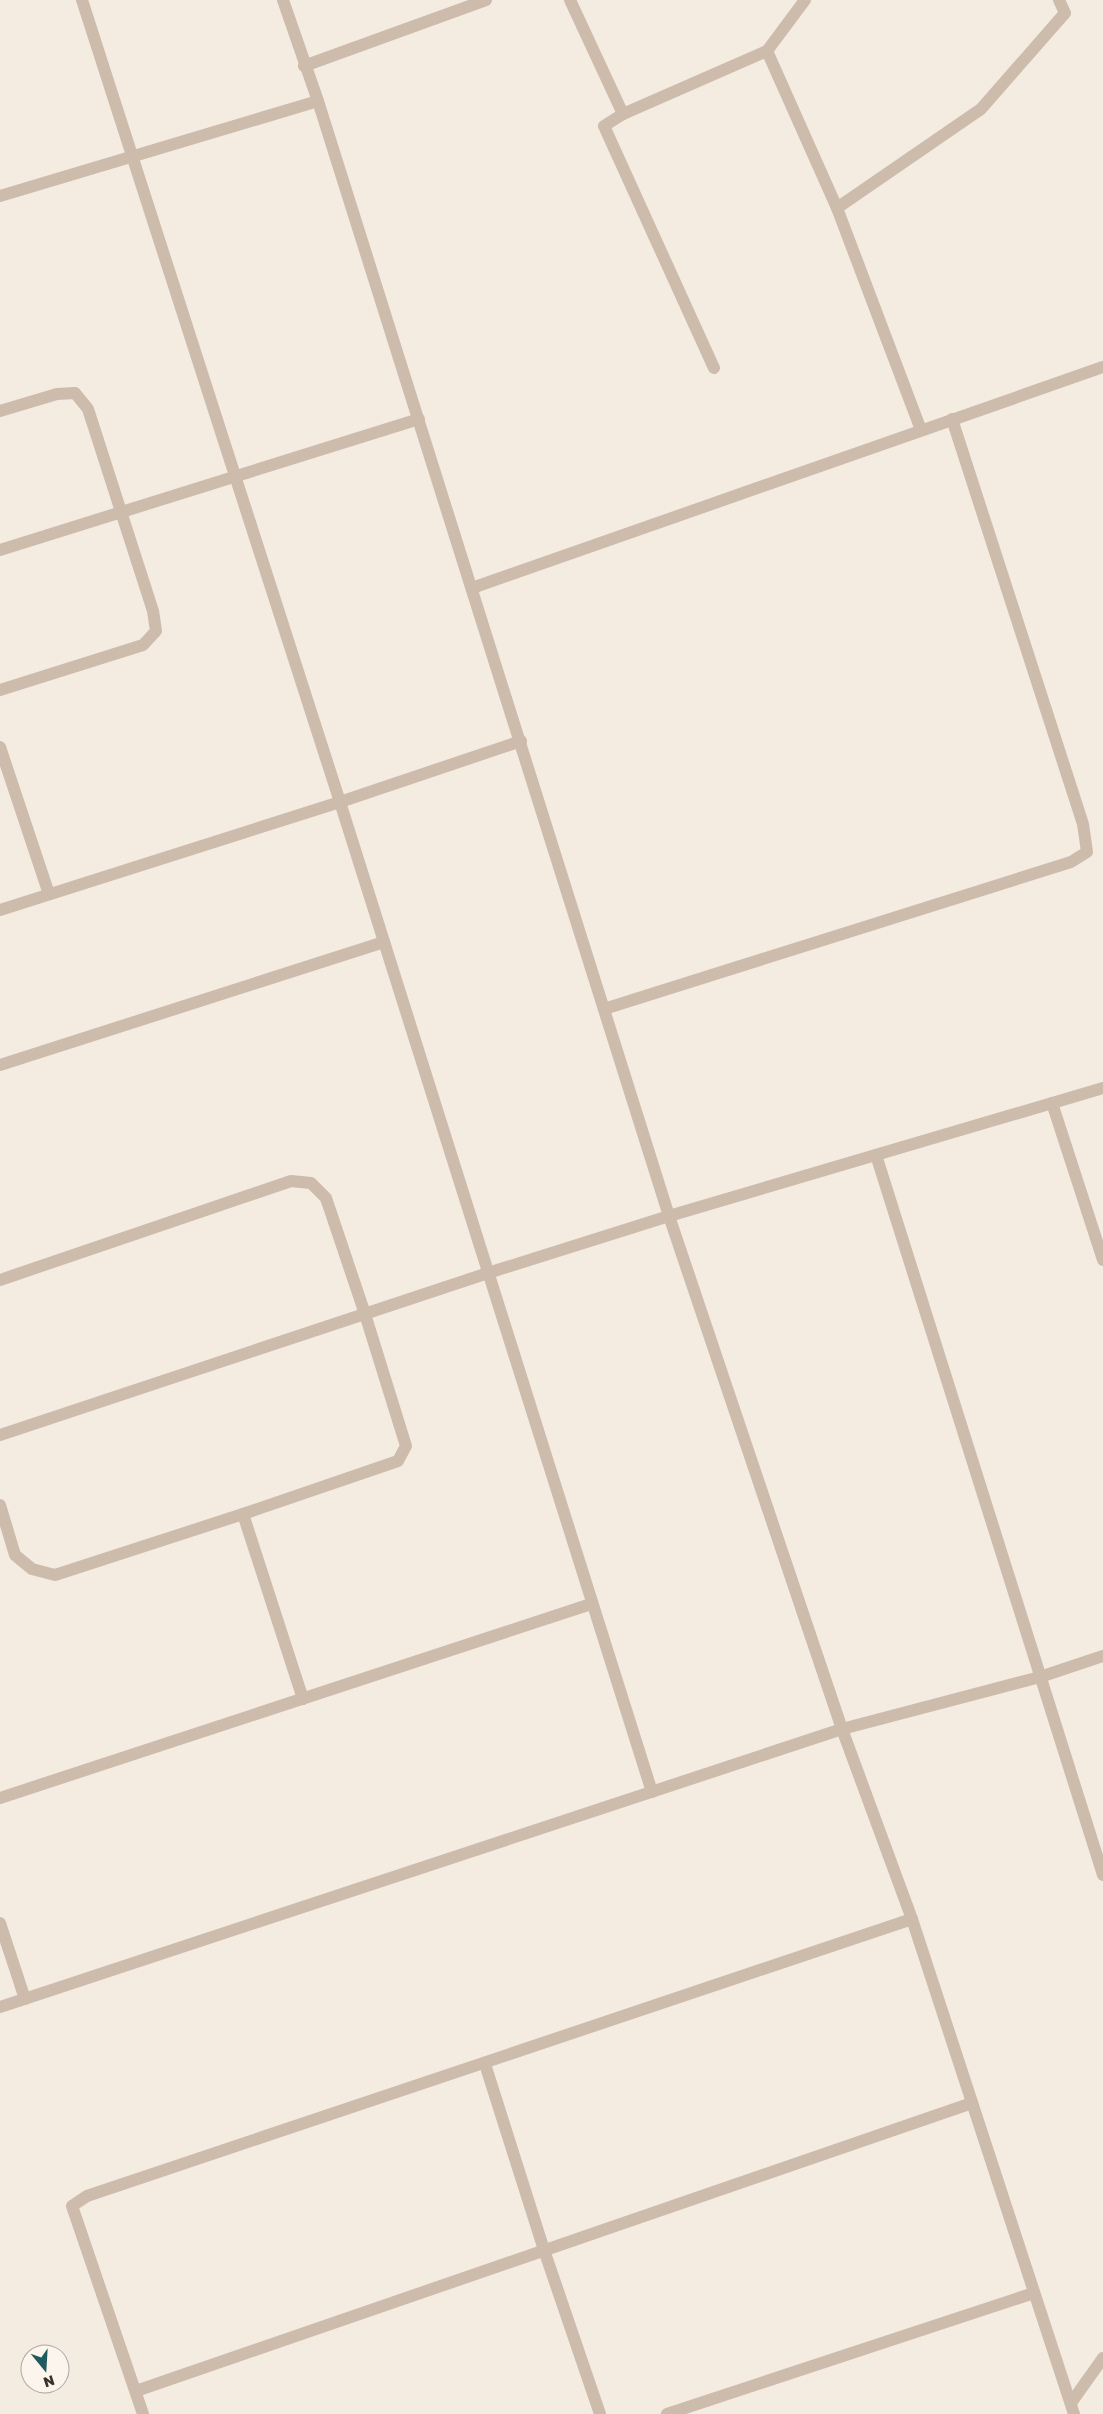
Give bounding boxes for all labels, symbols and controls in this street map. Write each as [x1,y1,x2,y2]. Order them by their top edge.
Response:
north arrow [20,2344,70,2394]
text: N [41,2372,57,2392]

